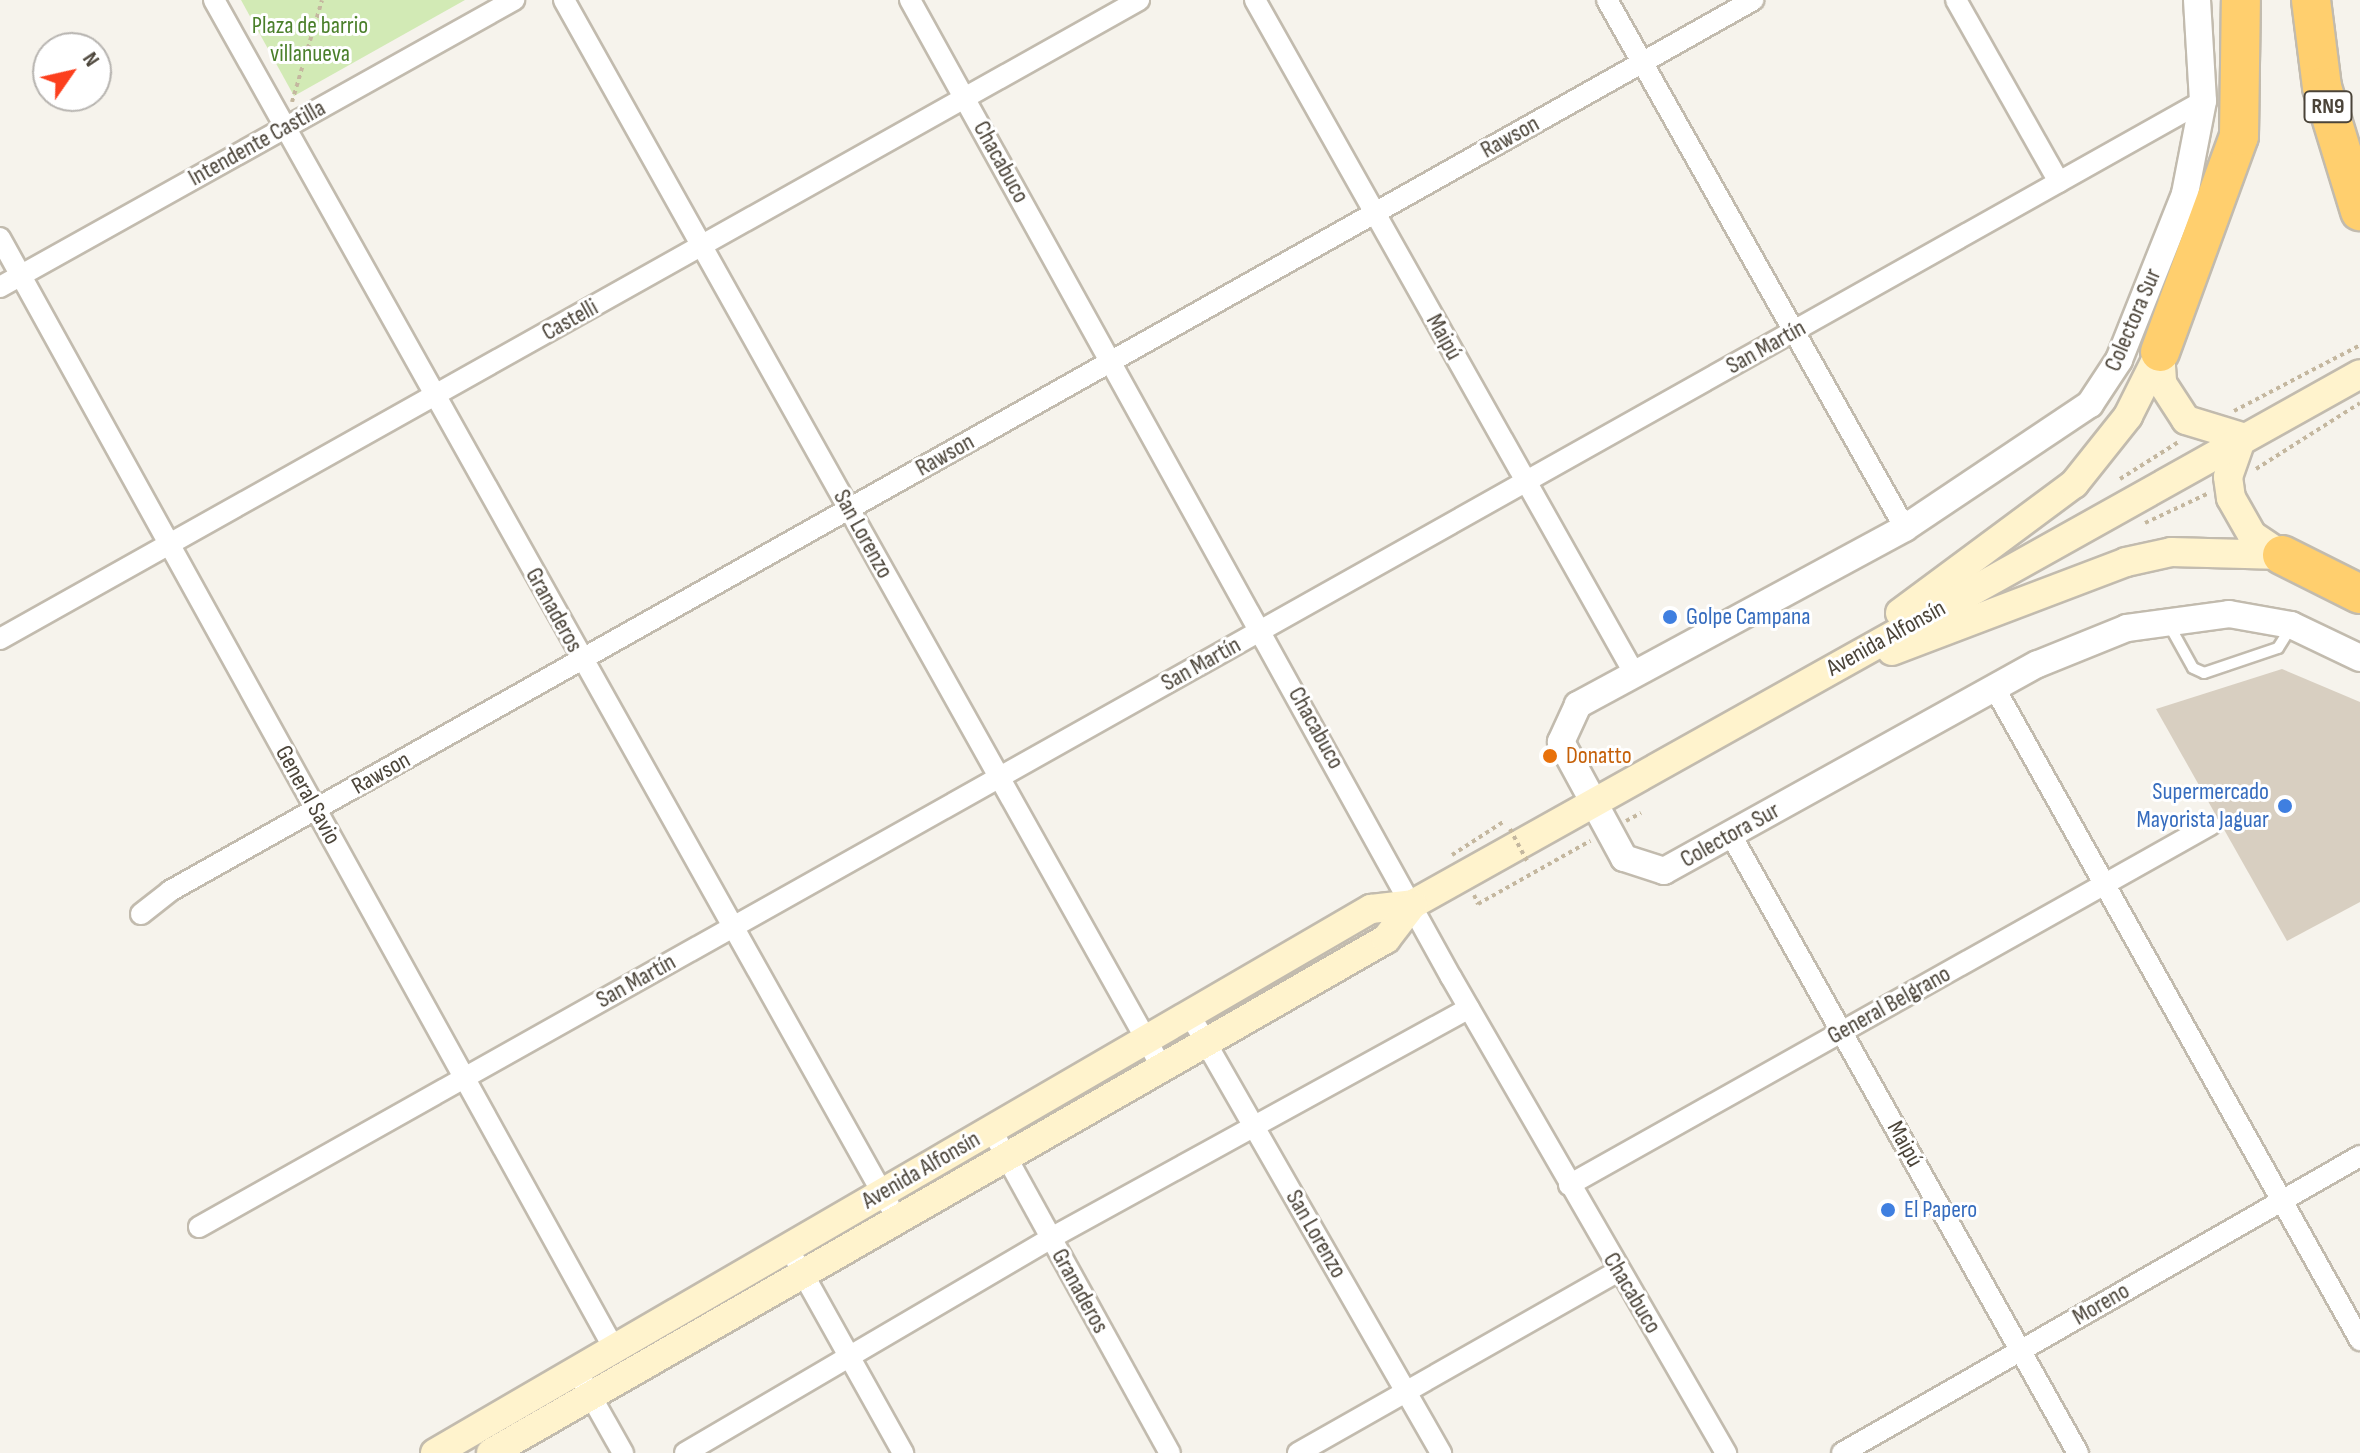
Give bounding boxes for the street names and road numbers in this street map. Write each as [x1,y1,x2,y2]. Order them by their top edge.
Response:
road number: RN9 [2302,89,2354,125]
street label: Intendente Castilla [184,94,330,192]
street label: Rawson [1476,109,1544,165]
street label: Chacabuco [967,116,1035,208]
street label: Colectora Sur [2098,264,2168,376]
street label: Castelli [537,293,603,347]
street label: Maipú [1420,309,1468,365]
street label: San Martín [1721,313,1811,381]
street label: Rawson [911,427,979,483]
street label: San Lorenzo [827,485,899,583]
street label: Granaderos [519,563,589,657]
street label: Avenida Alfonsín [1821,594,1951,682]
street label: San Martín [1156,630,1246,698]
street label: Chacabuco [1282,682,1350,774]
street label: General Savio [269,740,347,850]
street label: Rawson [347,745,415,801]
street label: Colectora Sur [1675,796,1785,874]
street label: San Martín [591,947,681,1015]
street label: General Belgrano [1823,959,1955,1051]
street label: Maipú [1881,1116,1929,1172]
street label: Avenida Alfonsín [857,1125,985,1215]
street label: San Lorenzo [1279,1185,1353,1283]
street label: Granaderos [1045,1244,1115,1338]
street label: Chacabuco [1597,1247,1667,1339]
street label: Moreno [2068,1276,2134,1332]

